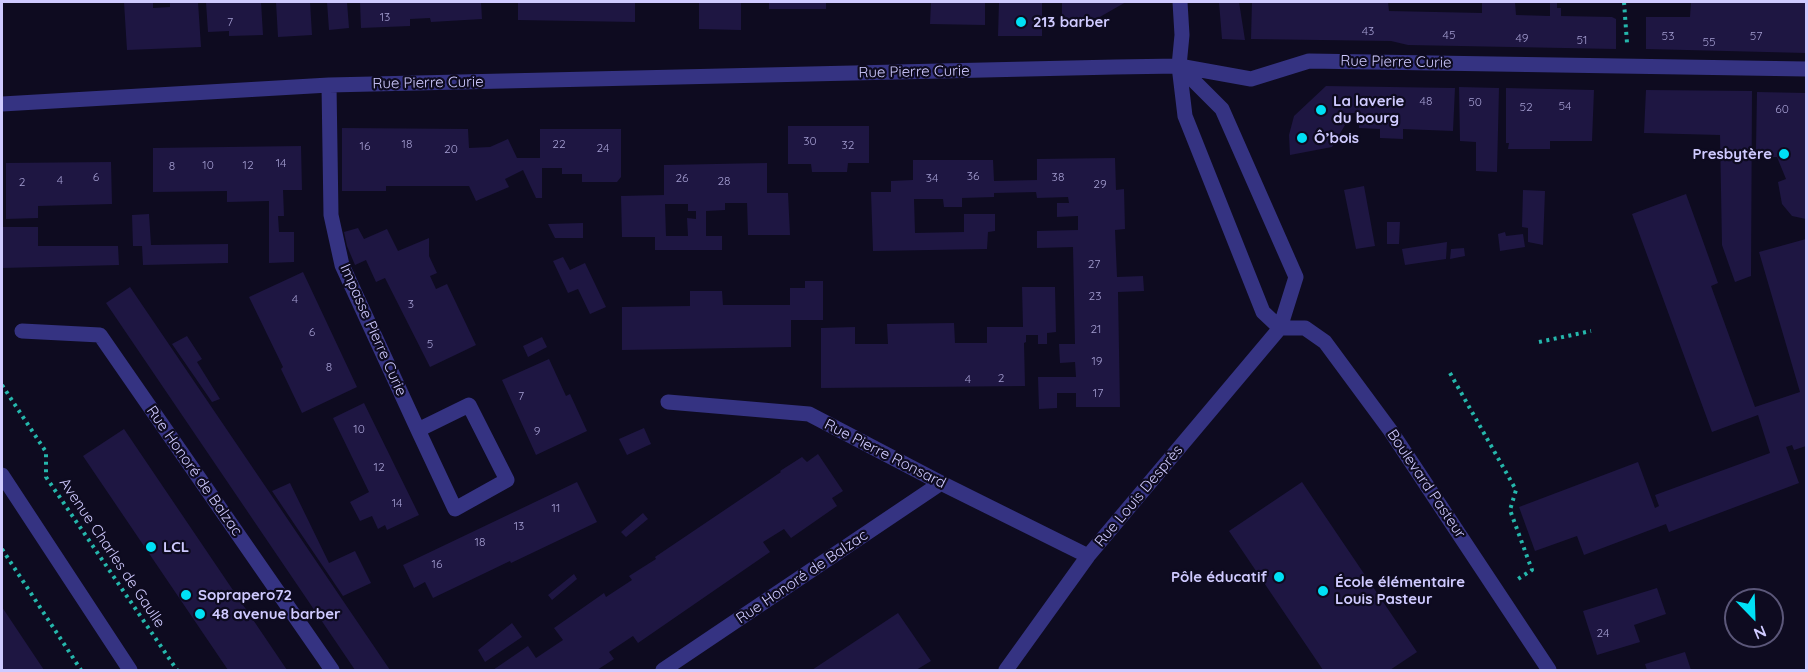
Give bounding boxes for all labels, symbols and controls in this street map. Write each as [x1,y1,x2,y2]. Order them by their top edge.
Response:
house number: 13 [380,10,390,24]
place label: 213 barber [1033,13,1110,31]
house number: 7 [227,15,233,29]
marker: 213 barber [1014,15,1028,29]
house number: 43 [1362,24,1374,38]
house number: 45 [1443,28,1455,42]
house number: 53 [1662,29,1674,43]
house number: 57 [1750,29,1762,43]
house number: 49 [1516,31,1528,45]
house number: 51 [1577,33,1587,47]
house number: 55 [1702,35,1716,49]
street label: Rue Pierre Curie [1340,52,1452,72]
street label: Rue Pierre Curie [858,62,970,82]
street label: Rue Pierre Curie [372,73,484,93]
place label: La laverie du bourg [1333,92,1404,127]
house number: 48 [1420,94,1432,108]
house number: 50 [1468,95,1482,109]
house number: 54 [1559,99,1571,113]
house number: 52 [1519,100,1533,114]
house number: 60 [1775,102,1789,116]
marker: La laverie du bourg [1314,103,1328,117]
place label: Ô’bois [1314,129,1359,147]
marker: Ô’bois [1295,131,1309,145]
house number: 30 [803,134,817,148]
house number: 18 [402,137,412,151]
house number: 22 [552,137,566,151]
house number: 32 [842,138,854,152]
house number: 16 [360,139,370,153]
house number: 24 [597,141,609,155]
house number: 20 [444,142,458,156]
place label: Presbytère [1693,145,1772,163]
marker: Presbytère [1777,147,1791,161]
house number: 14 [276,156,286,170]
house number: 10 [202,158,214,172]
house number: 12 [242,158,254,172]
house number: 8 [169,159,175,173]
house number: 36 [967,169,979,183]
house number: 6 [93,170,99,184]
house number: 38 [1052,170,1064,184]
house number: 26 [675,171,689,185]
house number: 34 [926,171,938,185]
house number: 4 [57,173,63,187]
house number: 28 [717,174,731,188]
house number: 2 [19,175,25,189]
house number: 29 [1093,177,1107,191]
house number: 27 [1088,257,1100,271]
street label: Impasse Pierre Curie [336,261,410,399]
house number: 23 [1089,289,1101,303]
house number: 4 [292,292,298,306]
house number: 3 [408,297,414,311]
house number: 21 [1090,322,1102,336]
house number: 6 [309,325,315,339]
house number: 5 [427,337,433,351]
house number: 19 [1091,354,1103,368]
house number: 8 [326,360,332,374]
house number: 2 [998,371,1004,385]
house number: 4 [965,372,971,386]
house number: 17 [1093,386,1103,400]
house number: 7 [518,389,524,403]
street label: Rue Honoré de Balzac [142,403,246,539]
street label: Rue Pierre Ronsard [821,416,949,492]
house number: 10 [353,422,365,436]
house number: 9 [534,424,540,438]
street label: Boulevard Pasteur [1383,426,1469,542]
street label: Rue Louis Desprès [1091,441,1187,551]
house number: 12 [373,460,385,474]
street label: Avenue Charles de Gaulle [55,475,169,631]
house number: 14 [392,496,402,510]
house number: 11 [552,501,560,515]
house number: 13 [514,519,524,533]
street label: Rue Honoré de Balzac [733,526,871,628]
house number: 18 [475,535,485,549]
place label: LCL [163,538,189,556]
marker: LCL [144,540,158,554]
house number: 16 [432,557,442,571]
place label: Pôle éducatif [1171,568,1267,586]
marker: Pôle éducatif [1272,570,1286,584]
place label: École élémentaire Louis Pasteur [1335,573,1465,608]
marker: École élémentaire Louis Pasteur [1316,584,1330,598]
place label: Soprapero72 [198,586,292,604]
marker: Soprapero72 [179,588,193,602]
north arrow [1724,588,1784,648]
place label: 48 avenue barber [212,605,341,623]
marker: 48 avenue barber [193,607,207,621]
text: N [1751,621,1770,644]
house number: 24 [1597,626,1609,640]

